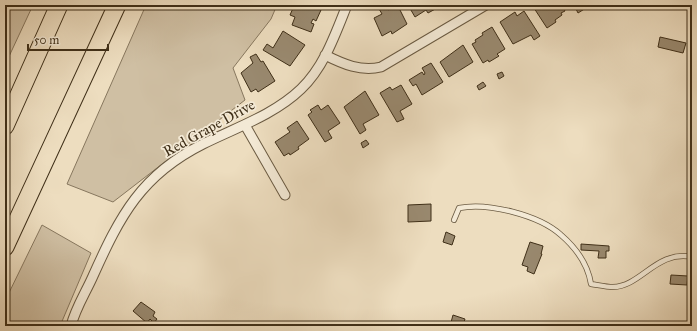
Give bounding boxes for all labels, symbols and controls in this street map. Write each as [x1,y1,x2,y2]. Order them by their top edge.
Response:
scale bar [28,26,108,52]
text: 50 m [34,33,59,47]
street label: Red Grape Drive [160,95,258,161]

